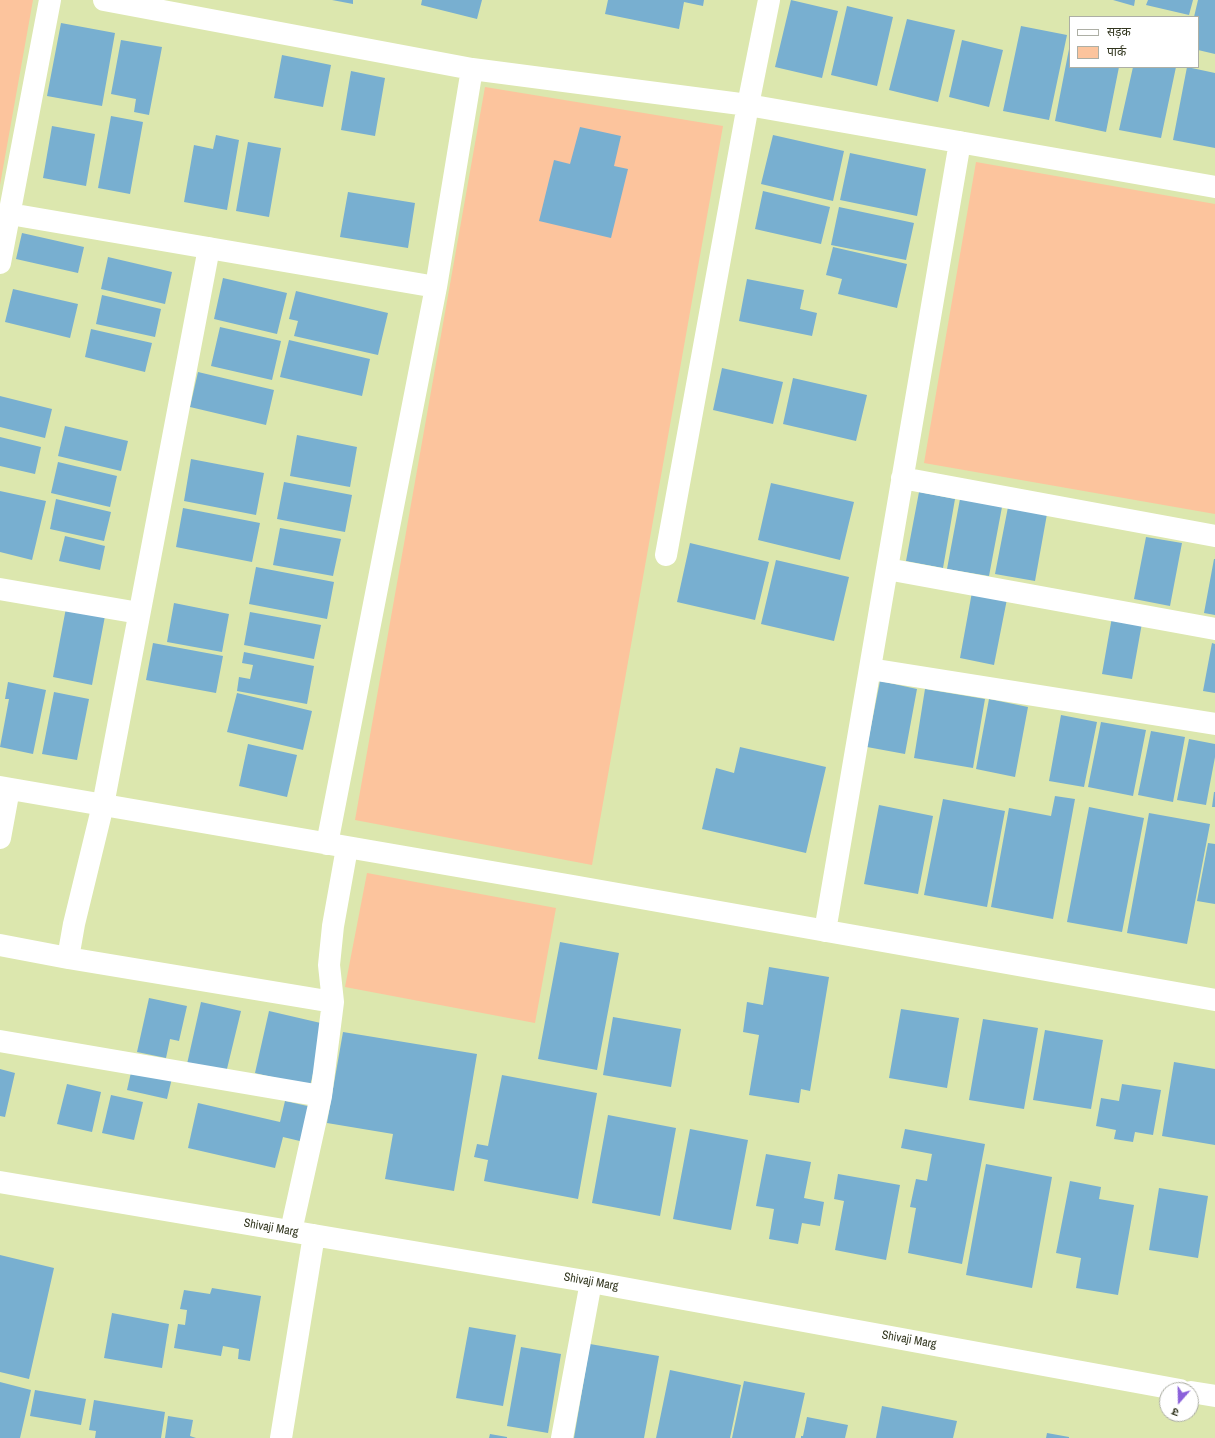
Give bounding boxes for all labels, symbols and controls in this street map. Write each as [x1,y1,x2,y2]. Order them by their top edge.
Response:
legend [1069,16,1199,68]
text: सड़क [1107,24,1131,40]
text: पार्क [1107,44,1126,60]
street label: Shivaji Marg [243,1216,299,1240]
street label: Shivaji Marg [563,1270,619,1294]
street label: Shivaji Marg [881,1328,937,1352]
north arrow [1159,1382,1199,1422]
text: उ [1170,1405,1181,1420]

